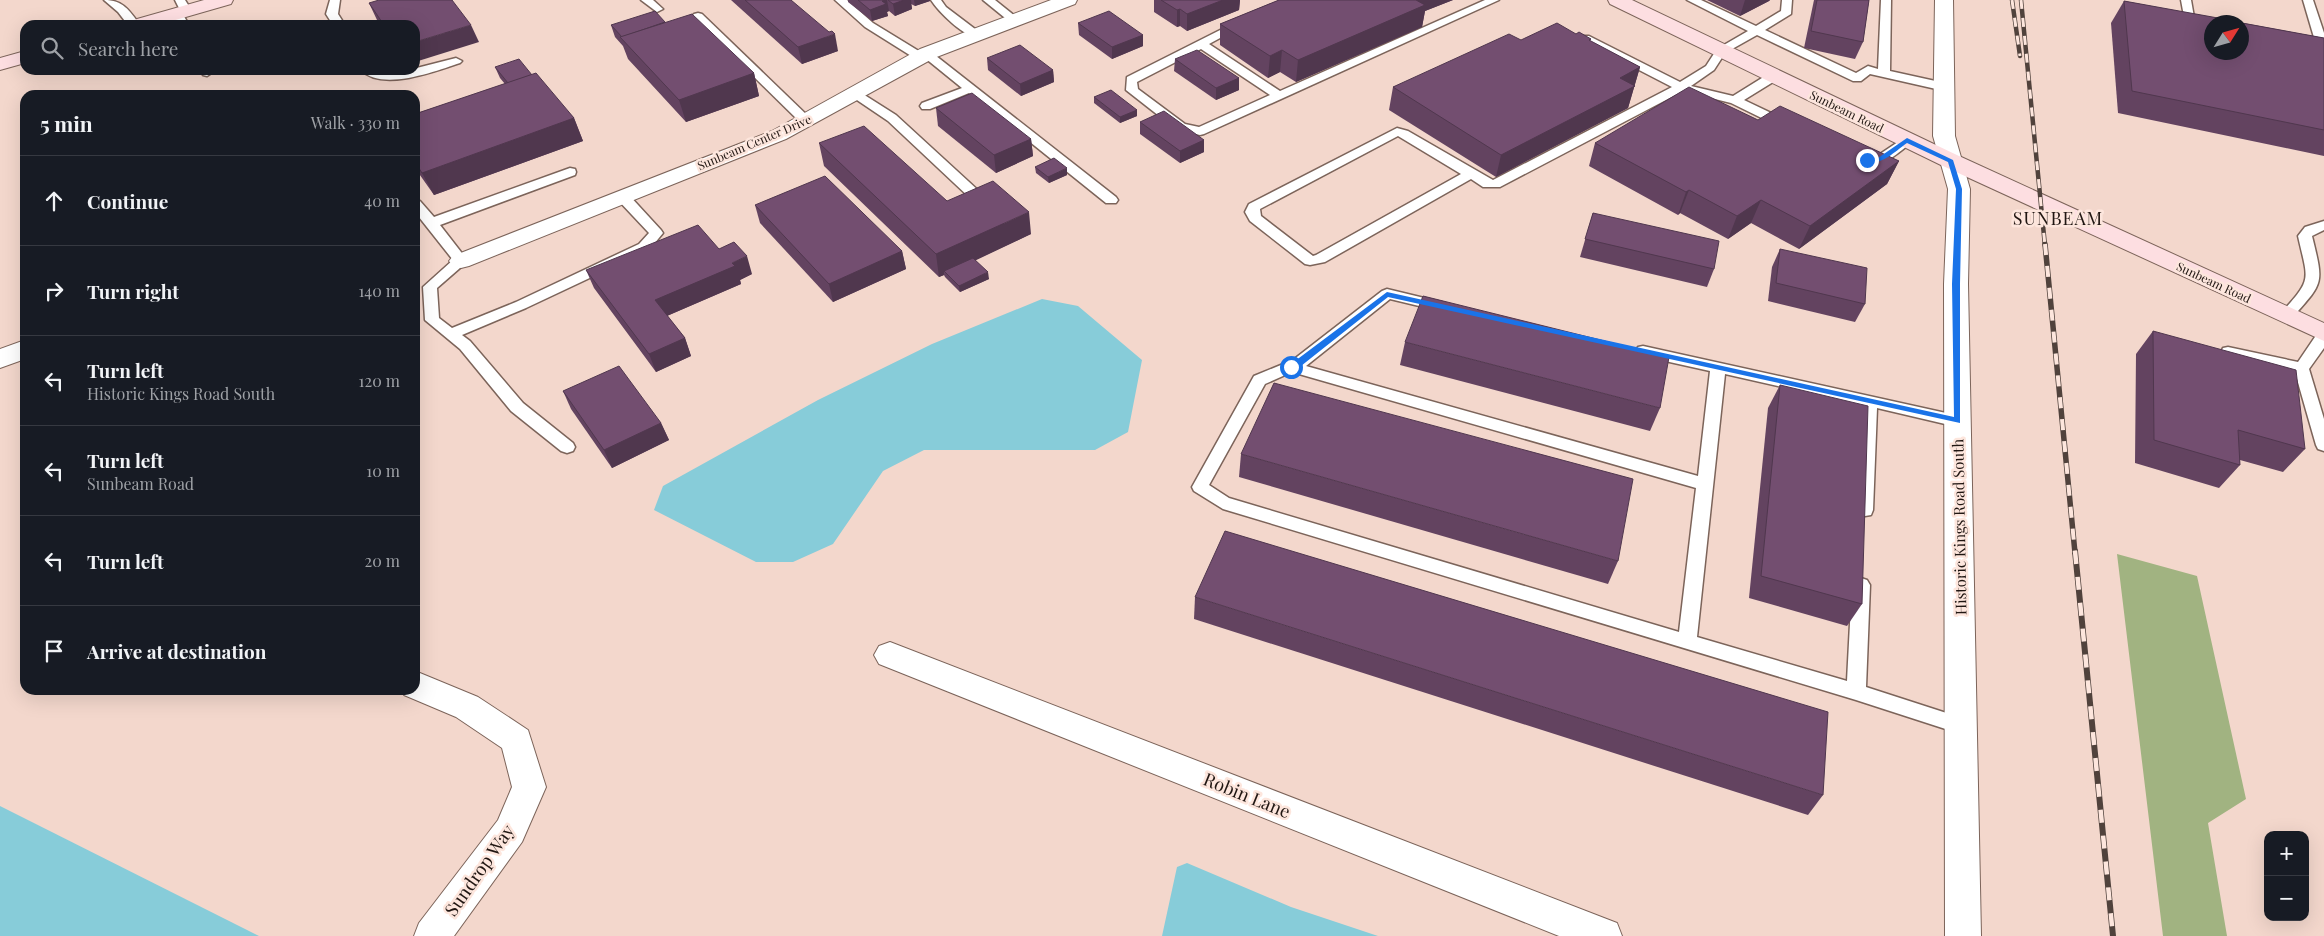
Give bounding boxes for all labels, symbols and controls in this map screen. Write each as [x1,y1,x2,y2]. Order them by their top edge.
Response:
north arrow [2204,15,2249,60]
search box [20,20,420,75]
icon: search [38,34,66,62]
text: Search here [78,35,178,61]
street label: Sunbeam Road [1807,86,1887,136]
text: 5 min [40,109,93,137]
street label: Sunbeam Center Drive [695,111,813,173]
text: Walk · 330 m [311,112,400,133]
route end [1856,149,1879,172]
icon: ahead [40,187,68,215]
text: Continue [87,188,168,214]
text: 40 m [364,190,400,211]
district label: SUNBEAM [2013,206,2103,230]
street label: Sunbeam Road [2174,258,2254,306]
icon: right [40,277,68,305]
text: Turn right [87,278,179,304]
text: 140 m [358,280,400,301]
route start [1280,356,1303,379]
text: Turn left [87,357,164,383]
icon: left [40,367,68,395]
text: 120 m [359,370,400,391]
text: Historic Kings Road South [87,383,275,404]
street label: Historic Kings Road South [1947,438,1971,615]
text: Turn left [87,447,164,473]
icon: left [40,457,68,485]
text: 10 m [366,460,400,481]
text: Sunbeam Road [87,473,194,494]
icon: left [40,547,68,575]
text: Turn left [87,548,164,574]
text: 20 m [365,550,400,571]
icon: arrive [40,637,68,665]
text: Arrive at destination [87,638,267,664]
street label: Robin Lane [1200,767,1294,823]
street label: Sundrop Way [439,819,519,921]
map controls [2264,831,2309,921]
button: + [2264,831,2309,876]
button: − [2264,876,2309,921]

